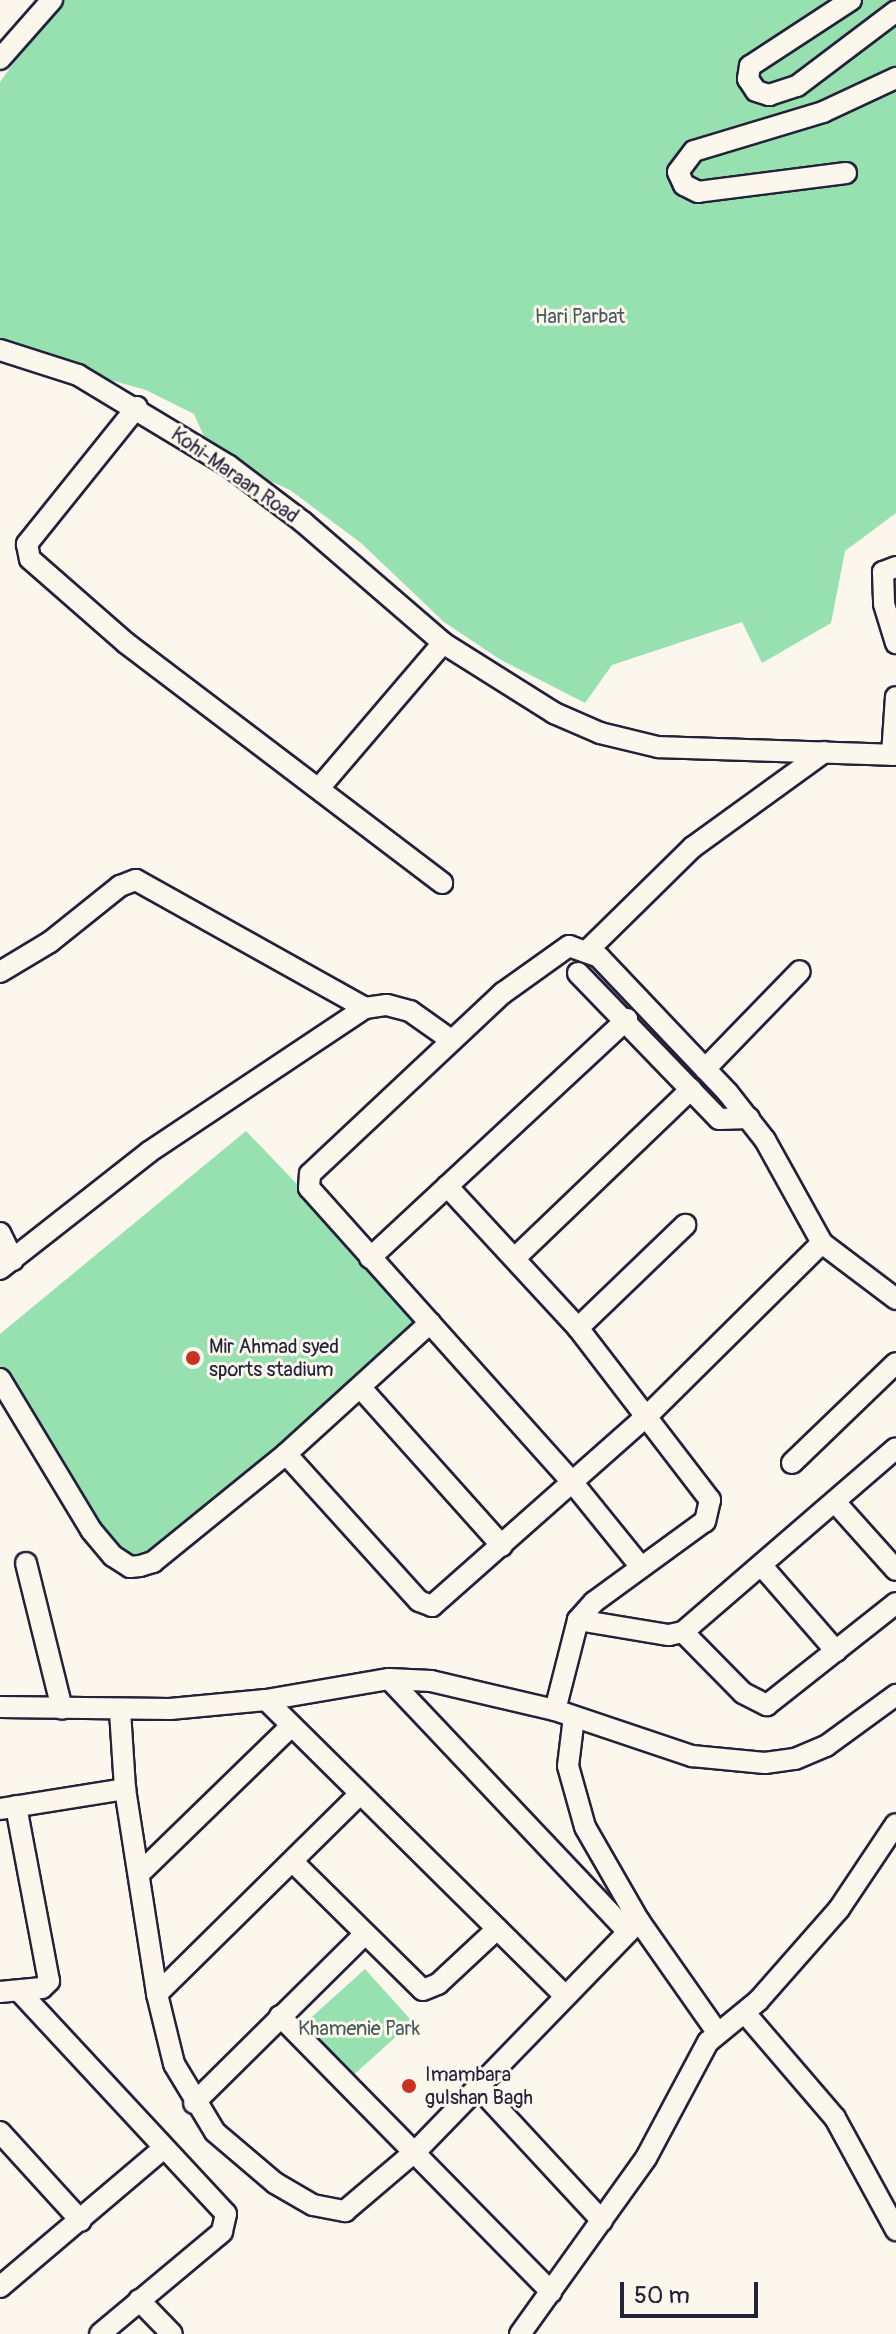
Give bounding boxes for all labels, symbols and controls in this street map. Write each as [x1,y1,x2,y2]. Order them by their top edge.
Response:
park label: Hari Parbat [535,304,625,328]
street label: Kohi-Maraan Road [167,422,303,528]
place label: Mir Ahmad syed sports stadium [209,1334,339,1381]
marker: Mir Ahmad syed sports stadium [184,1349,202,1367]
park label: Khamenie Park [298,2016,420,2040]
place label: Imambara gulshan Bagh [425,2062,533,2109]
marker: Imambara gulshan Bagh [400,2077,418,2095]
scale bar [624,2266,762,2316]
text: 50 m [634,2281,690,2310]

